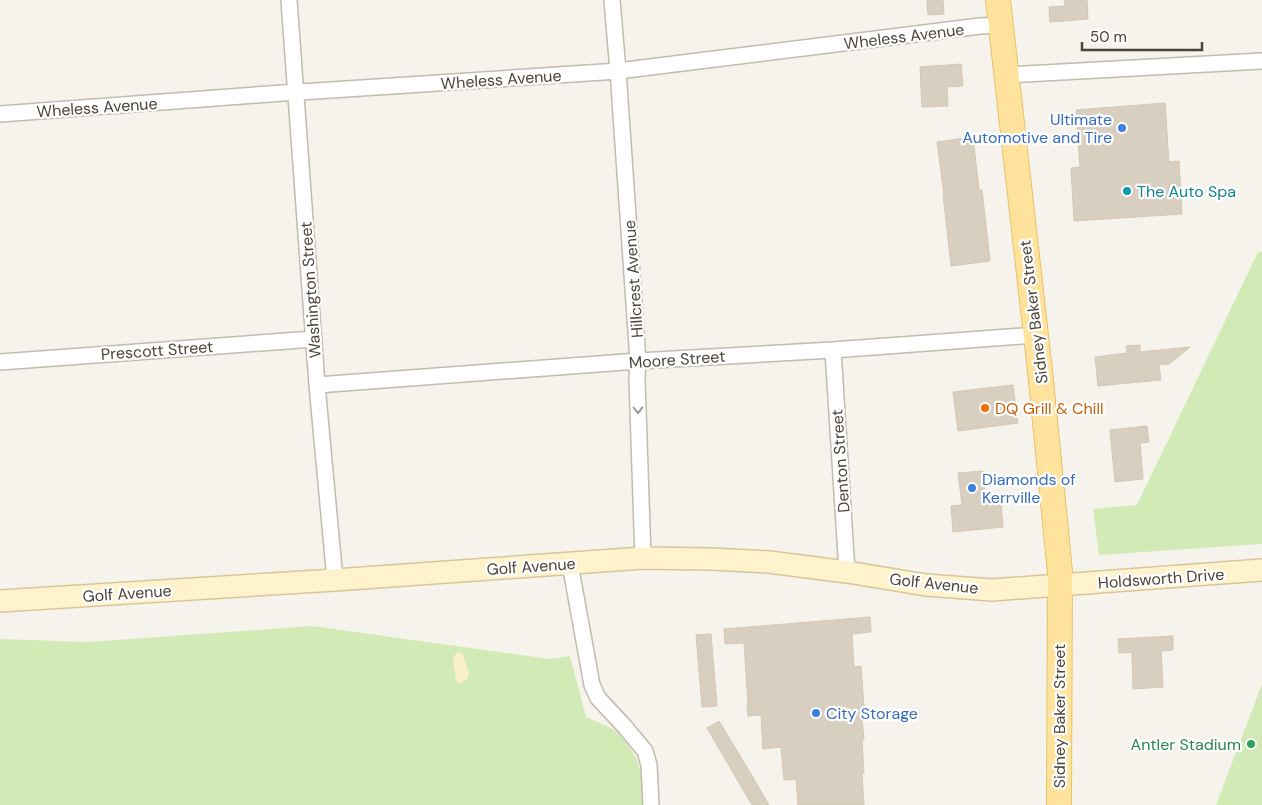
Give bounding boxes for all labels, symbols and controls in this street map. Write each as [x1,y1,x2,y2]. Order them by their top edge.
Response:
street label: Wheless Avenue [843,19,965,54]
scale bar [1082,20,1202,52]
text: 50 m [1090,27,1127,47]
street label: Wheless Avenue [440,65,562,94]
street label: Wheless Avenue [36,93,158,122]
place label: Ultimate Automotive and Tire [962,109,1112,148]
marker: Ultimate Automotive and Tire [1116,122,1128,134]
place label: The Auto Spa [1137,181,1236,202]
marker: The Auto Spa [1121,185,1133,197]
street label: Hillcrest Avenue [619,219,648,339]
street label: Washington Street [295,221,326,359]
street label: Sidney Baker Street [1014,239,1053,385]
street label: Prescott Street [100,336,214,365]
street label: Moore Street [628,346,726,373]
place label: DQ Grill & Chill [995,398,1104,419]
marker: DQ Grill & Chill [979,402,991,414]
one-way arrow [633,406,643,414]
street label: Denton Street [826,409,855,513]
place label: Diamonds of Kerrville [982,469,1076,508]
marker: Diamonds of Kerrville [966,482,978,494]
street label: Golf Avenue [486,553,576,580]
street label: Holdsworth Drive [1097,564,1225,593]
street label: Golf Avenue [888,568,979,599]
street label: Golf Avenue [82,580,172,607]
street label: Sidney Baker Street [1049,644,1070,788]
place label: City Storage [826,703,918,724]
marker: City Storage [810,707,822,719]
place label: Antler Stadium [1131,734,1241,755]
marker: Antler Stadium [1245,738,1257,750]

